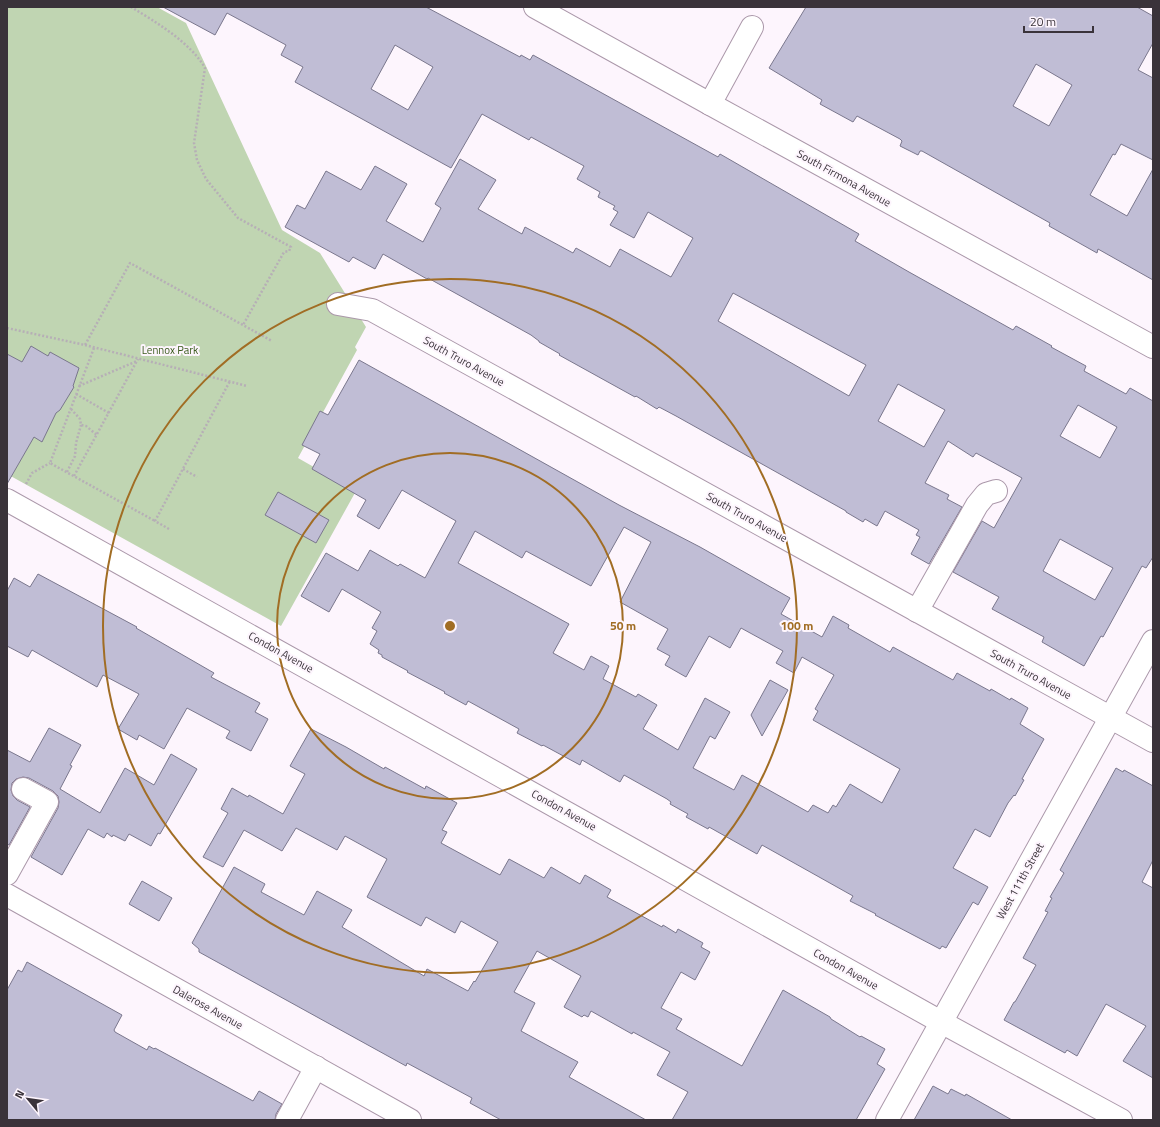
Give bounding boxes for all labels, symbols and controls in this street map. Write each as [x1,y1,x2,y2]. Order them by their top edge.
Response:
scale bar [1024,8,1093,34]
text: 20 m [1030,12,1056,31]
street label: South Firmona Avenue [794,146,894,211]
street label: South Truro Avenue [420,332,508,390]
park label: Lennox Park [142,342,199,358]
street label: South Truro Avenue [703,488,791,546]
text: 50 m [610,616,636,635]
text: 100 m [781,616,813,635]
centre of rings [443,619,457,633]
street label: Condon Avenue [246,628,317,677]
street label: South Truro Avenue [987,645,1075,703]
street label: Condon Avenue [529,786,600,835]
street label: West 111th Street [992,840,1048,922]
street label: Condon Avenue [811,945,882,994]
street label: Dalerose Avenue [170,981,246,1033]
north arrow [8,1079,48,1119]
text: N [10,1087,28,1101]

